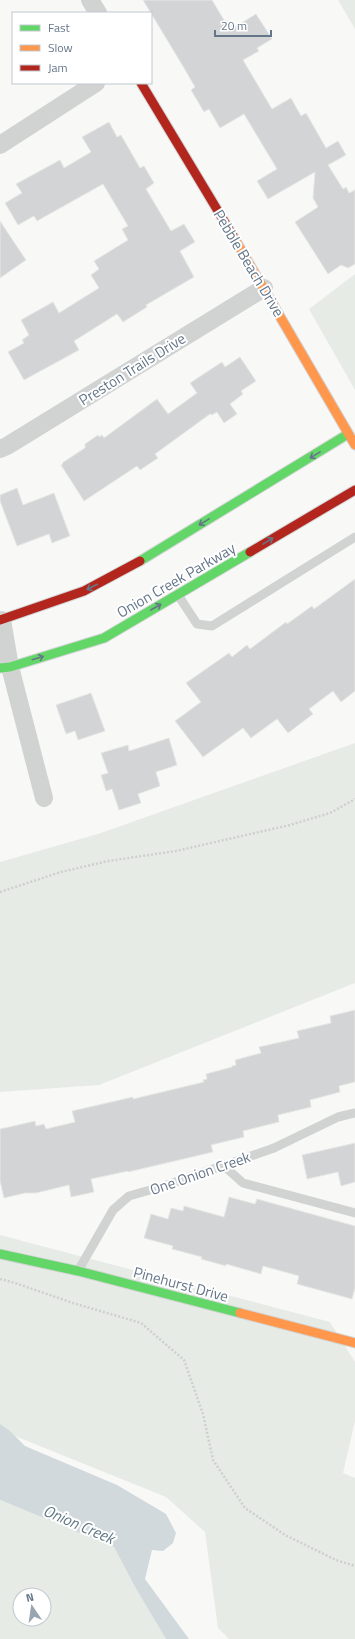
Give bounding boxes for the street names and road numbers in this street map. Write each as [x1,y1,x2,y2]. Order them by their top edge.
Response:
street label: Pebble Beach Drive [208,205,290,321]
street label: Preston Trails Drive [74,327,190,411]
street label: Onion Creek Parkway [112,537,240,623]
street label: One Onion Creek [147,1145,253,1201]
street label: Pinehurst Drive [131,1260,231,1308]

